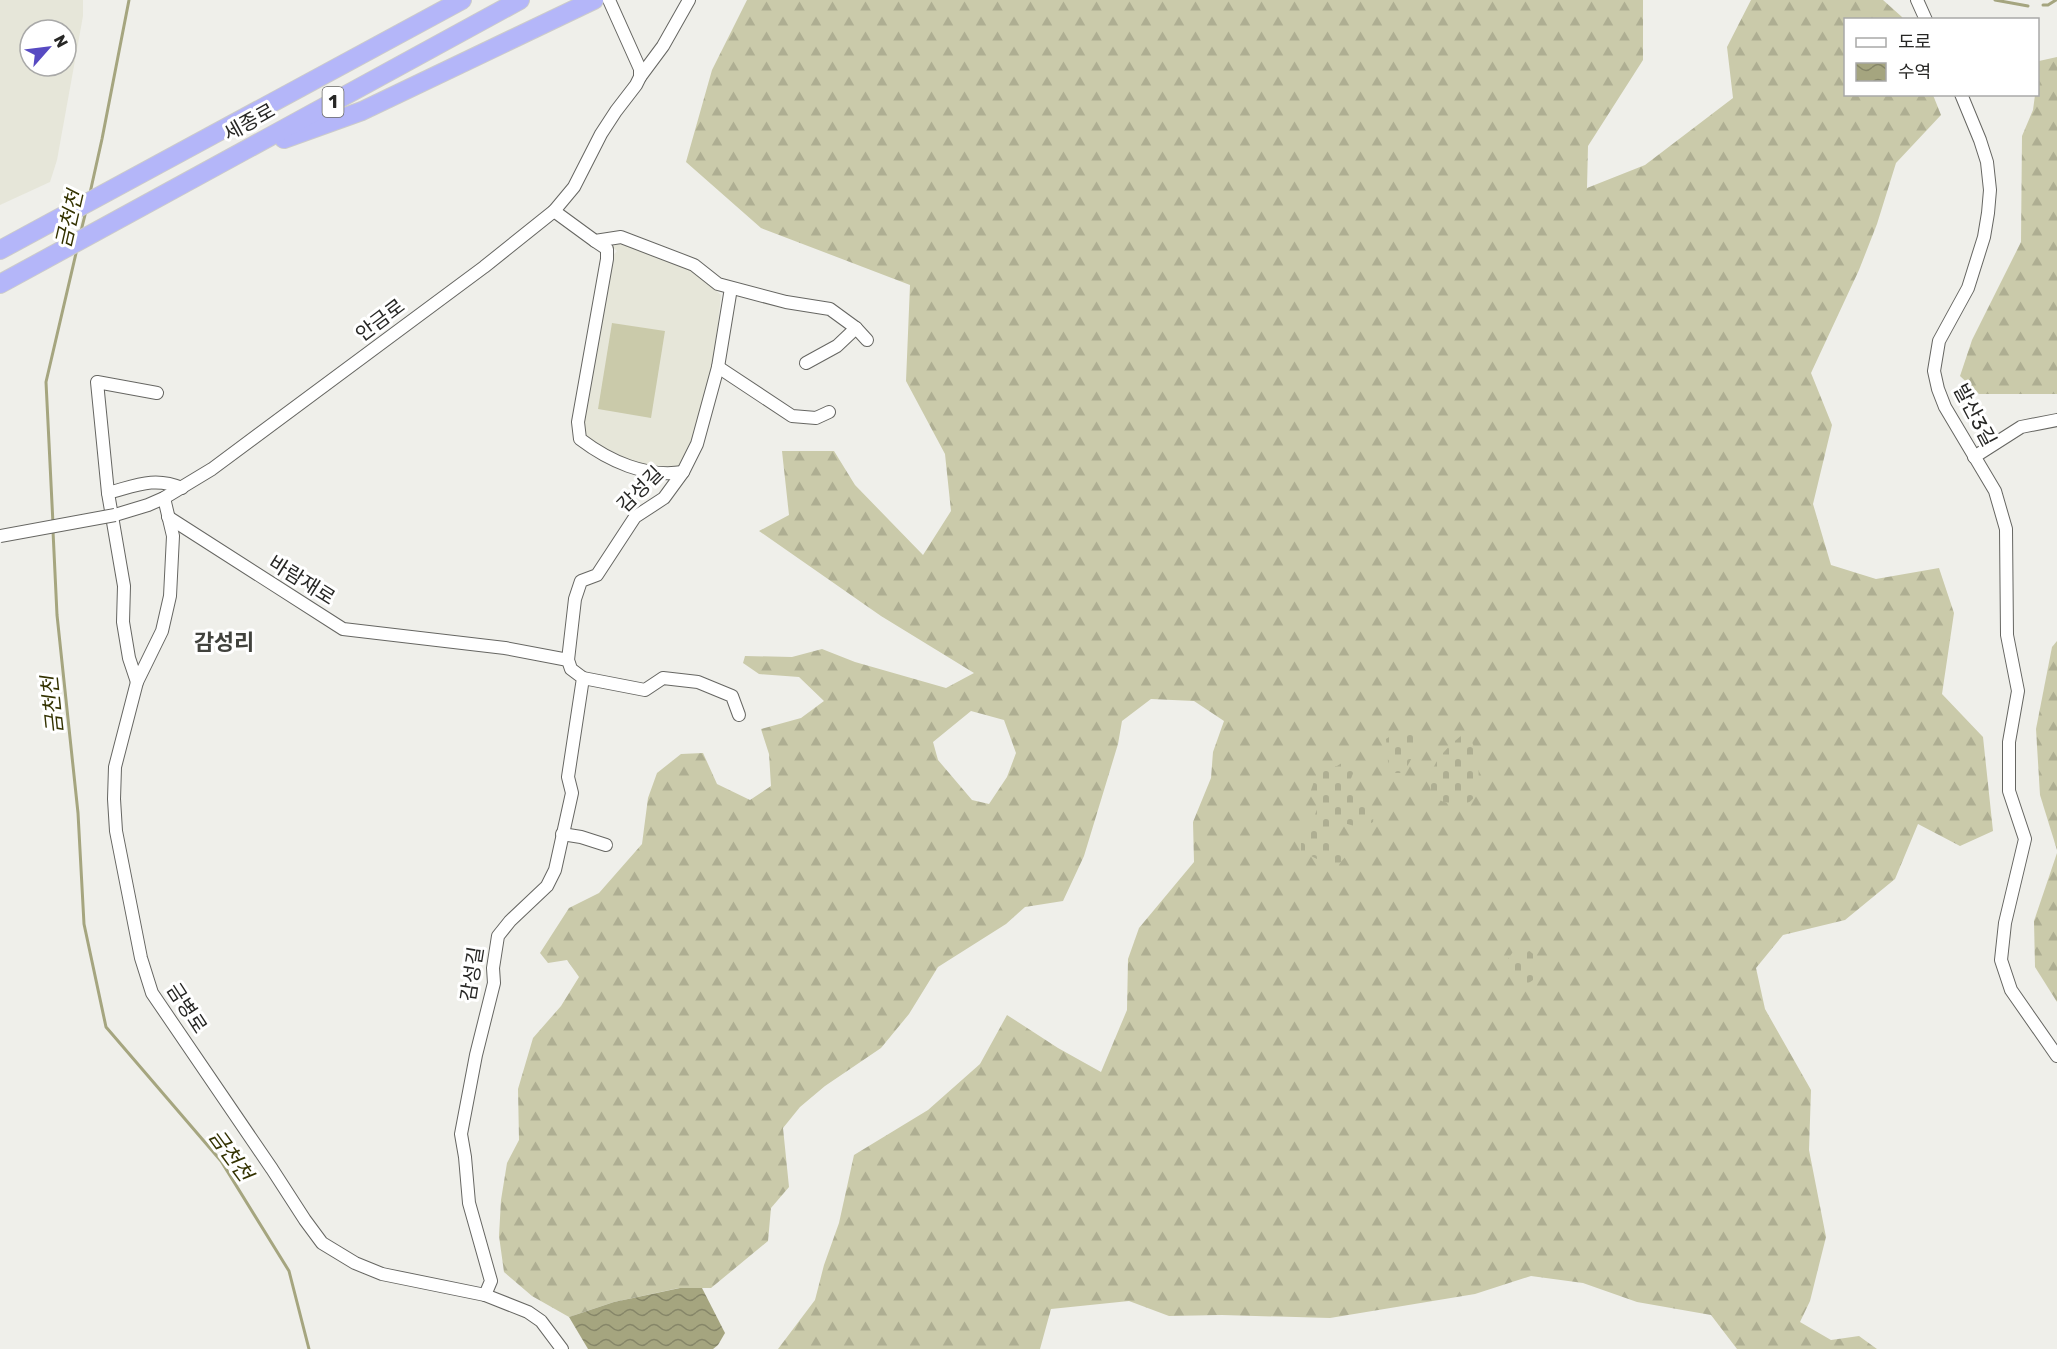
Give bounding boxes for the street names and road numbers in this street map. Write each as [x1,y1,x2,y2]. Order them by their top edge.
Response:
road number: 1 [322,87,344,117]
street label: 세종로 [219,98,279,146]
street label: 안금로 [351,294,409,346]
street label: 발산3길 [1949,380,2001,450]
street label: 감성길 [612,461,668,517]
street label: 바람재로 [264,550,340,610]
street label: 감성길 [456,945,488,1003]
street label: 금병로 [162,978,212,1038]

